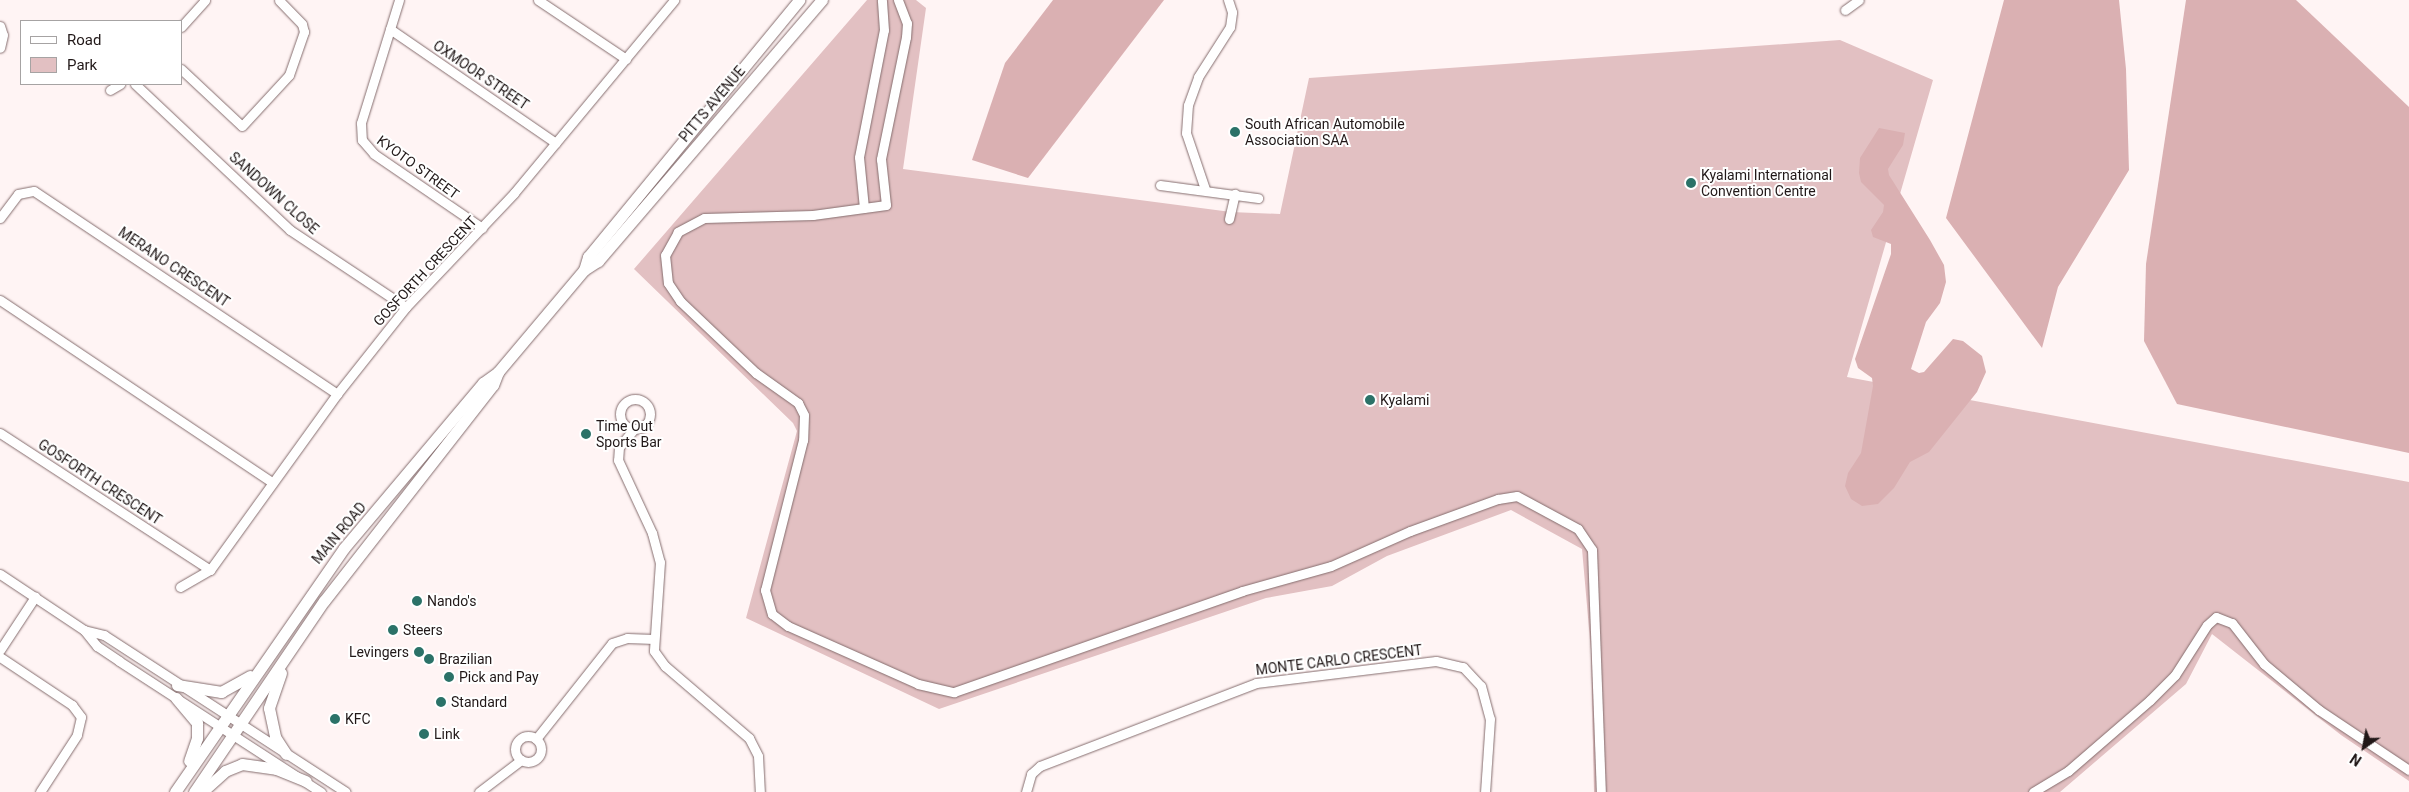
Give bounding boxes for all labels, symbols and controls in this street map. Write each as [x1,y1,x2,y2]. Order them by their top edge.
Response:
legend [20,20,182,85]
text: Road [67,31,101,49]
street label: OXMOOR STREET [430,37,532,113]
text: Park [67,56,97,74]
street label: PITTS AVENUE [676,63,748,145]
place label: South African Automobile Association SAA [1245,116,1405,148]
marker: South African Automobile Association SAA [1229,126,1241,138]
street label: KYOTO STREET [374,132,462,202]
street label: SANDOWN CLOSE [226,149,322,237]
place label: Kyalami International Convention Centre [1701,167,1832,200]
marker: Kyalami International Convention Centre [1685,177,1697,189]
street label: GOSFORTH CRESCENT [370,213,480,329]
street label: MERANO CRESCENT [115,224,233,310]
place label: Kyalami [1380,392,1429,408]
marker: Kyalami [1364,394,1376,406]
place label: Time Out Sports Bar [596,418,662,451]
marker: Time Out Sports Bar [580,428,592,440]
street label: GOSFORTH CRESCENT [35,436,165,528]
street label: MAIN ROAD [308,499,370,567]
place label: Nando's [427,593,476,609]
marker: Nando's [411,595,423,607]
place label: Steers [403,622,443,638]
marker: Steers [387,624,399,636]
street label: MONTE CARLO CRESCENT [1255,641,1423,679]
place label: Levingers [349,644,409,660]
marker: Levingers [413,646,425,658]
place label: Brazilian [439,651,492,667]
marker: Brazilian [423,653,435,665]
place label: Pick and Pay [459,669,539,685]
marker: Pick and Pay [443,671,455,683]
place label: Standard [451,694,507,710]
marker: Standard [435,696,447,708]
place label: KFC [345,711,371,727]
marker: KFC [329,713,341,725]
north arrow [2339,722,2389,772]
place label: Link [434,726,460,742]
marker: Link [418,728,430,740]
text: N [2347,750,2364,769]

